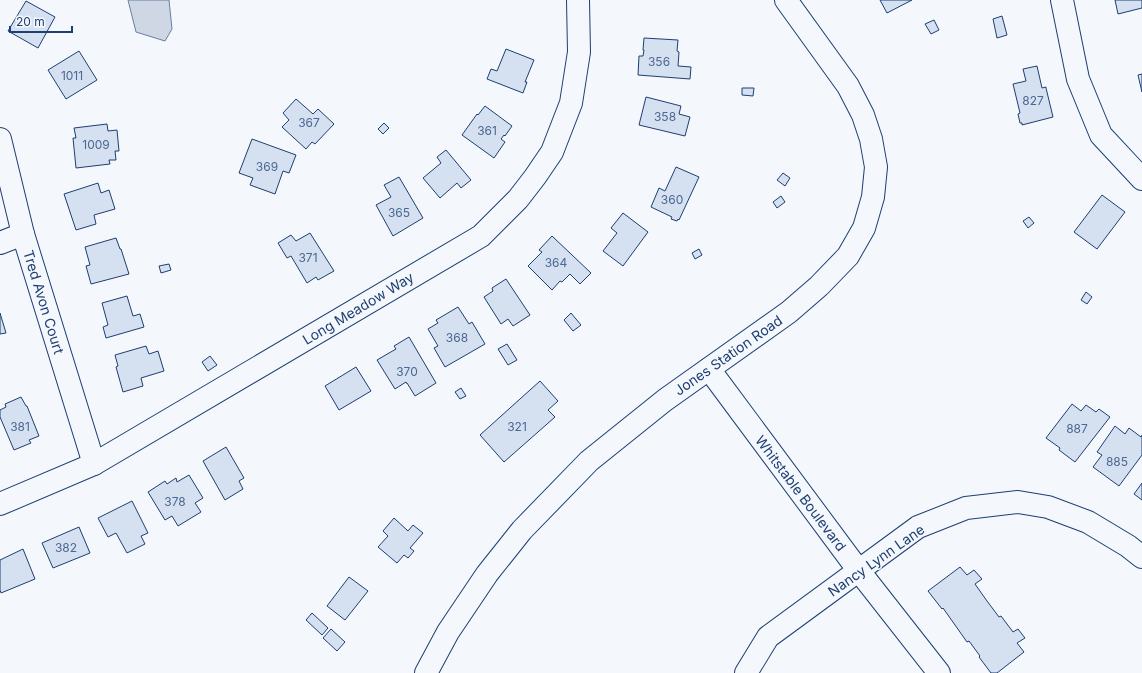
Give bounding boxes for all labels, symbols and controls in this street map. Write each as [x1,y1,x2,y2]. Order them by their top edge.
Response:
scale bar [10,8,72,34]
text: 20 m [16,14,45,29]
house number: 356 [648,54,670,69]
house number: 1011 [61,68,83,83]
house number: 827 [1022,93,1044,108]
house number: 358 [654,109,676,124]
house number: 367 [298,115,320,130]
house number: 361 [477,123,497,138]
house number: 1009 [82,137,110,152]
house number: 369 [256,159,278,174]
house number: 360 [661,192,683,207]
house number: 365 [388,205,410,220]
street label: Tred Avon Court [20,248,68,356]
house number: 371 [298,250,318,265]
house number: 364 [545,255,568,270]
street label: Long Meadow Way [299,268,417,348]
street label: Jones Station Road [671,311,785,399]
house number: 368 [446,330,468,345]
house number: 370 [396,364,418,379]
house number: 381 [10,419,30,434]
house number: 321 [507,419,527,434]
house number: 887 [1066,421,1088,436]
street label: Whitstable Boulevard [752,432,850,554]
house number: 885 [1106,454,1128,469]
house number: 378 [164,494,186,509]
street label: Nancy Lynn Lane [825,520,927,600]
house number: 382 [55,540,77,555]

